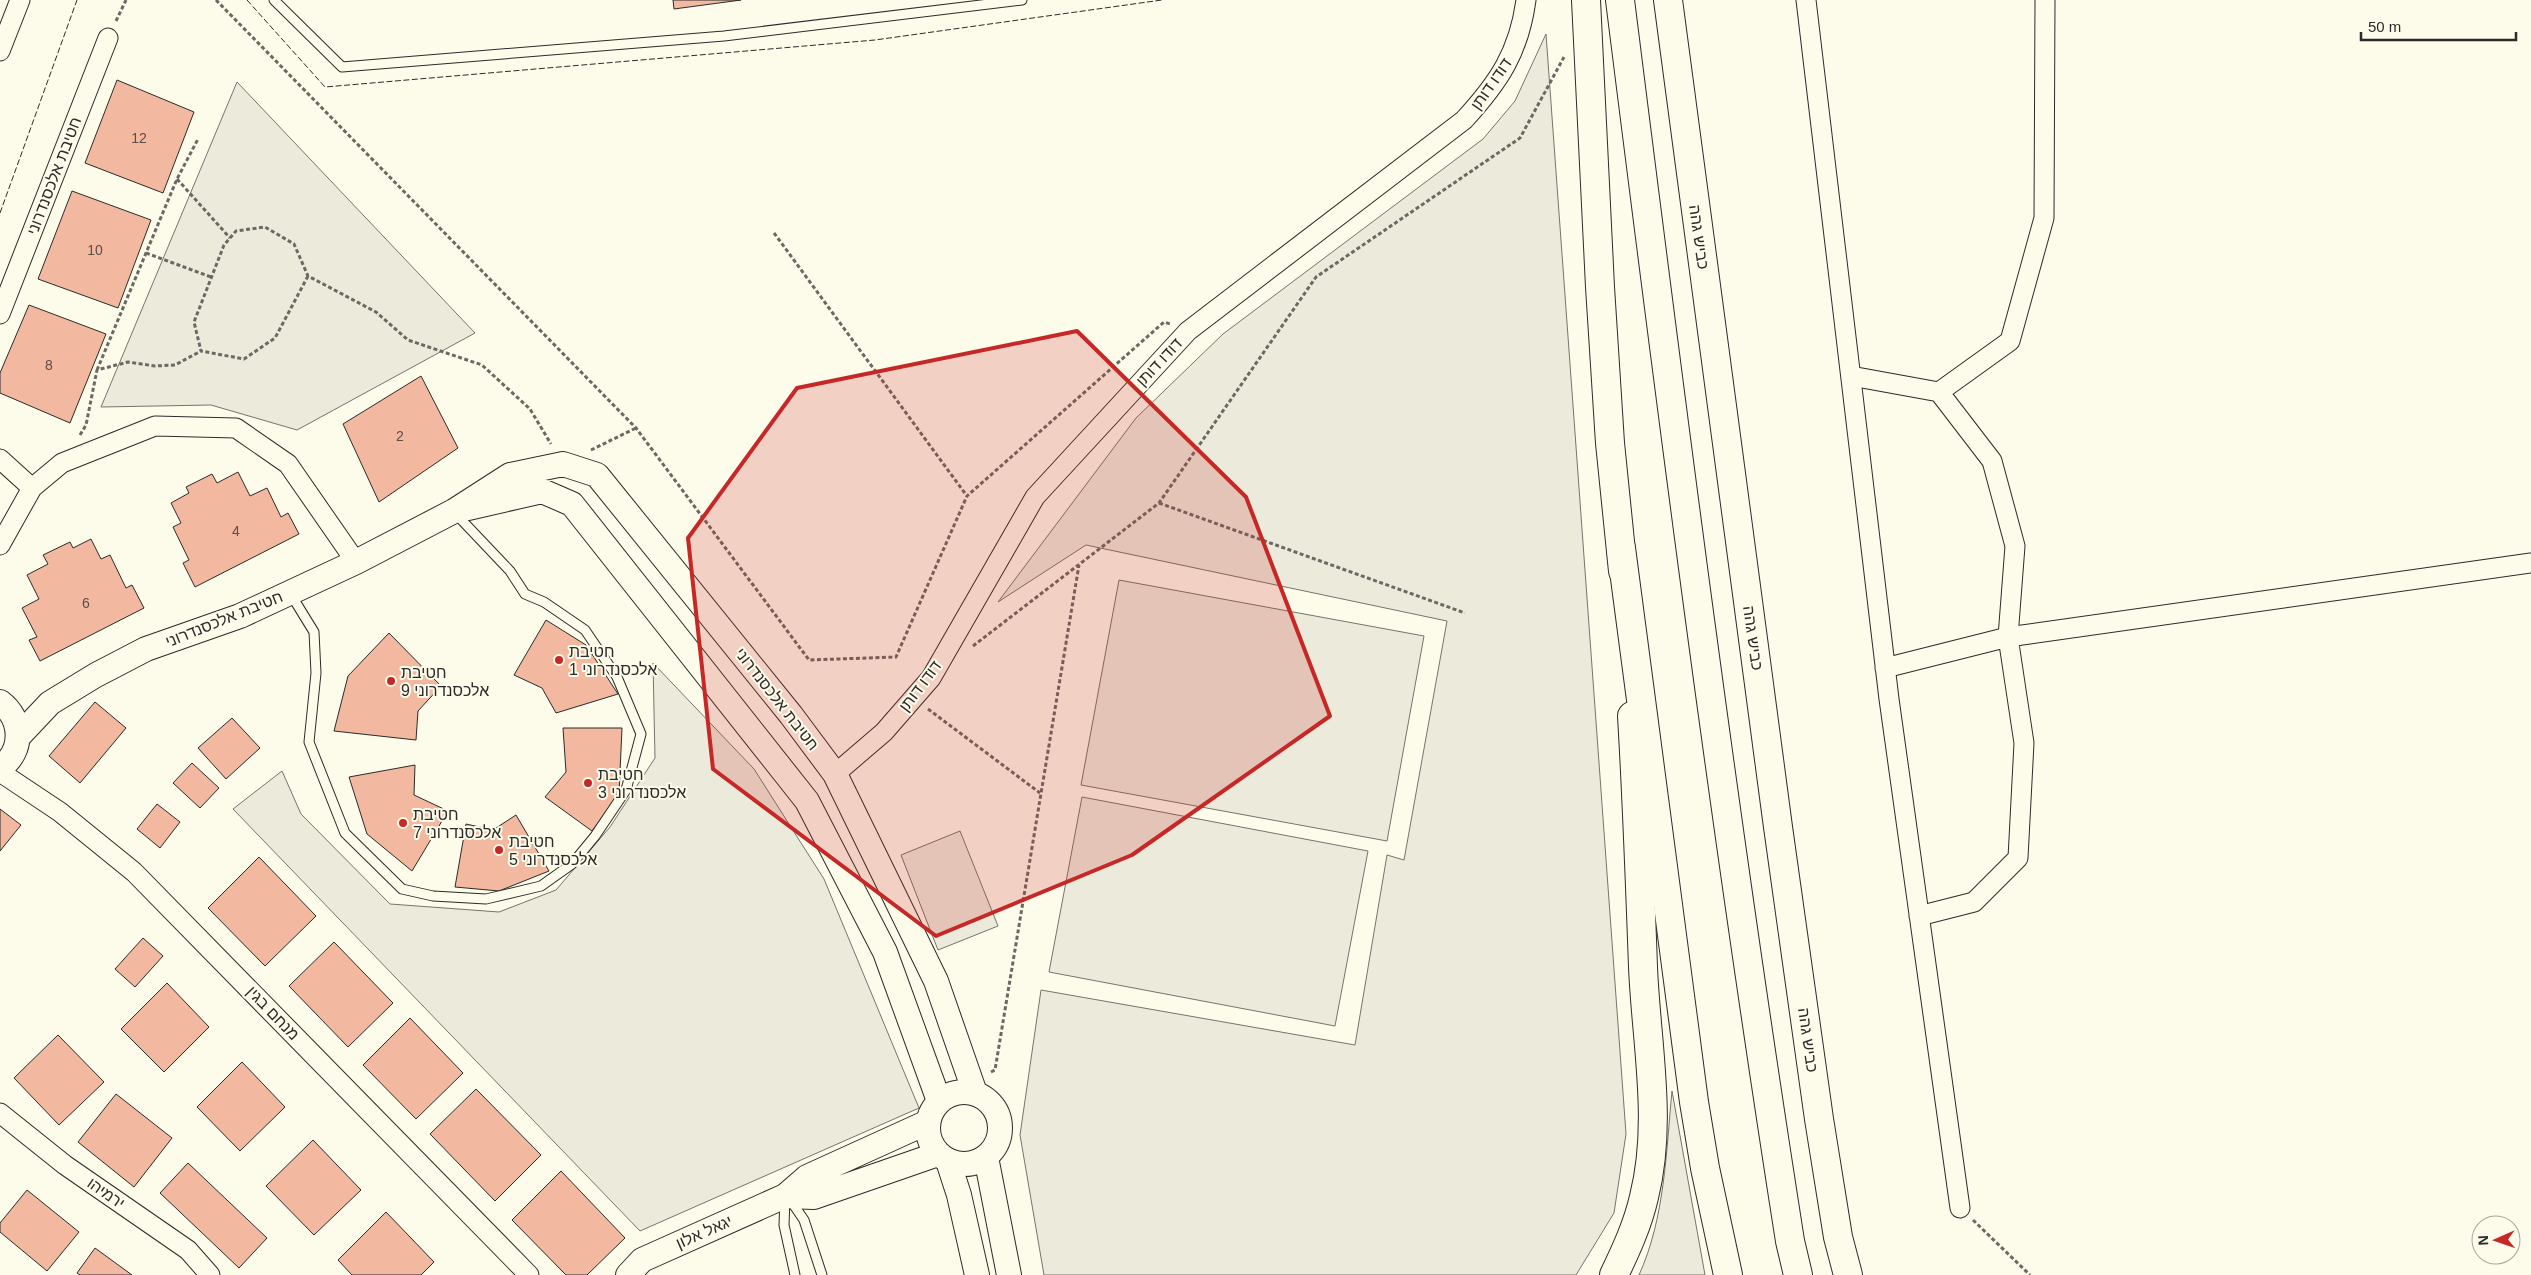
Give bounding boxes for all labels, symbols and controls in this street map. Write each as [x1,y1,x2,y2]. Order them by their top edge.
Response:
scale bar [2361,10,2516,42]
text: 50 m [2368,18,2401,35]
street label: דודו דותן [1467,55,1515,113]
street label: חטיבת אלכסנדרוני [24,115,84,237]
house number: 12 [131,130,147,146]
street label: כביש גהה [1686,203,1712,271]
house number: 10 [87,242,103,258]
street label: דודו דותן [1133,335,1185,389]
house number: 8 [45,357,53,373]
house number: 2 [396,428,404,444]
house number: 4 [232,523,240,539]
street label: חטיבת אלכסנדרוני [163,588,285,650]
house number: 6 [82,595,90,611]
street label: כביש גהה [1740,604,1766,672]
place label: חטיבת אלכסנדרוני 1 [569,643,657,678]
street label: חטיבת אלכסנדרוני [732,645,822,753]
marker: חטיבת אלכסנדרוני 1 [553,654,565,666]
street label: דודו דותן [896,657,945,715]
place label: חטיבת אלכסנדרוני 9 [401,664,489,699]
marker: חטיבת אלכסנדרוני 9 [385,675,397,687]
place label: חטיבת אלכסנדרוני 3 [598,766,686,801]
marker: חטיבת אלכסנדרוני 3 [582,777,594,789]
place label: חטיבת אלכסנדרוני 7 [413,806,501,841]
marker: חטיבת אלכסנדרוני 7 [397,817,409,829]
place label: חטיבת אלכסנדרוני 5 [509,833,597,868]
marker: חטיבת אלכסנדרוני 5 [493,844,505,856]
street label: מנחם בגין [243,983,303,1043]
street label: כביש גהה [1795,1006,1821,1074]
street label: ירמיהו [84,1174,128,1212]
street label: יגאל אלון [673,1212,735,1252]
north arrow [2471,1215,2521,1265]
text: N [2475,1235,2491,1246]

